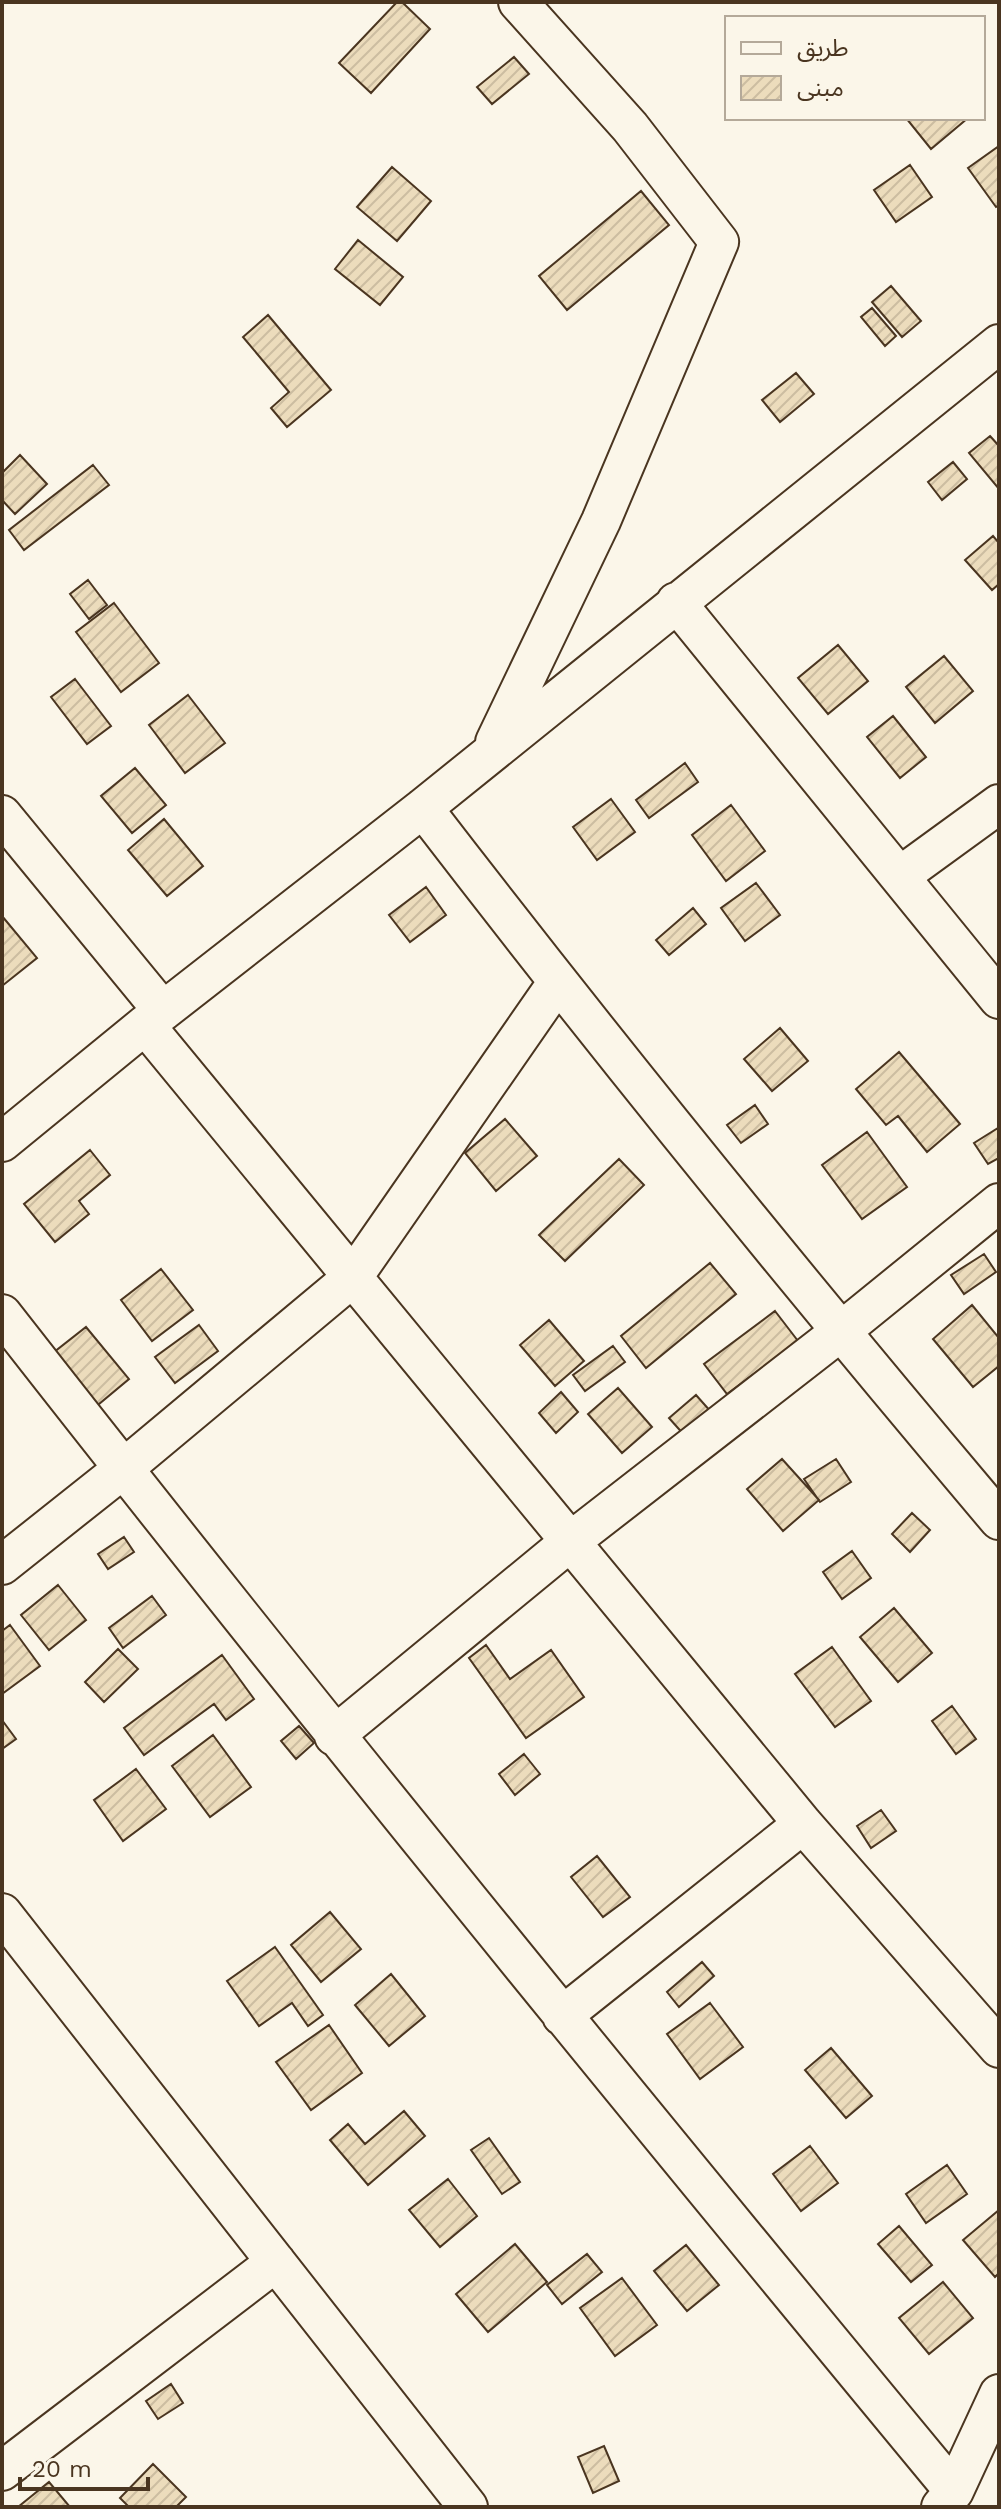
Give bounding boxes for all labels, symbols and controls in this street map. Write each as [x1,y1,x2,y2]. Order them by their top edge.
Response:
legend [725,16,985,120]
text: طريق [797,34,849,63]
text: مبنى [797,74,844,102]
scale bar [20,2441,148,2491]
text: 20 m [32,2455,92,2483]

